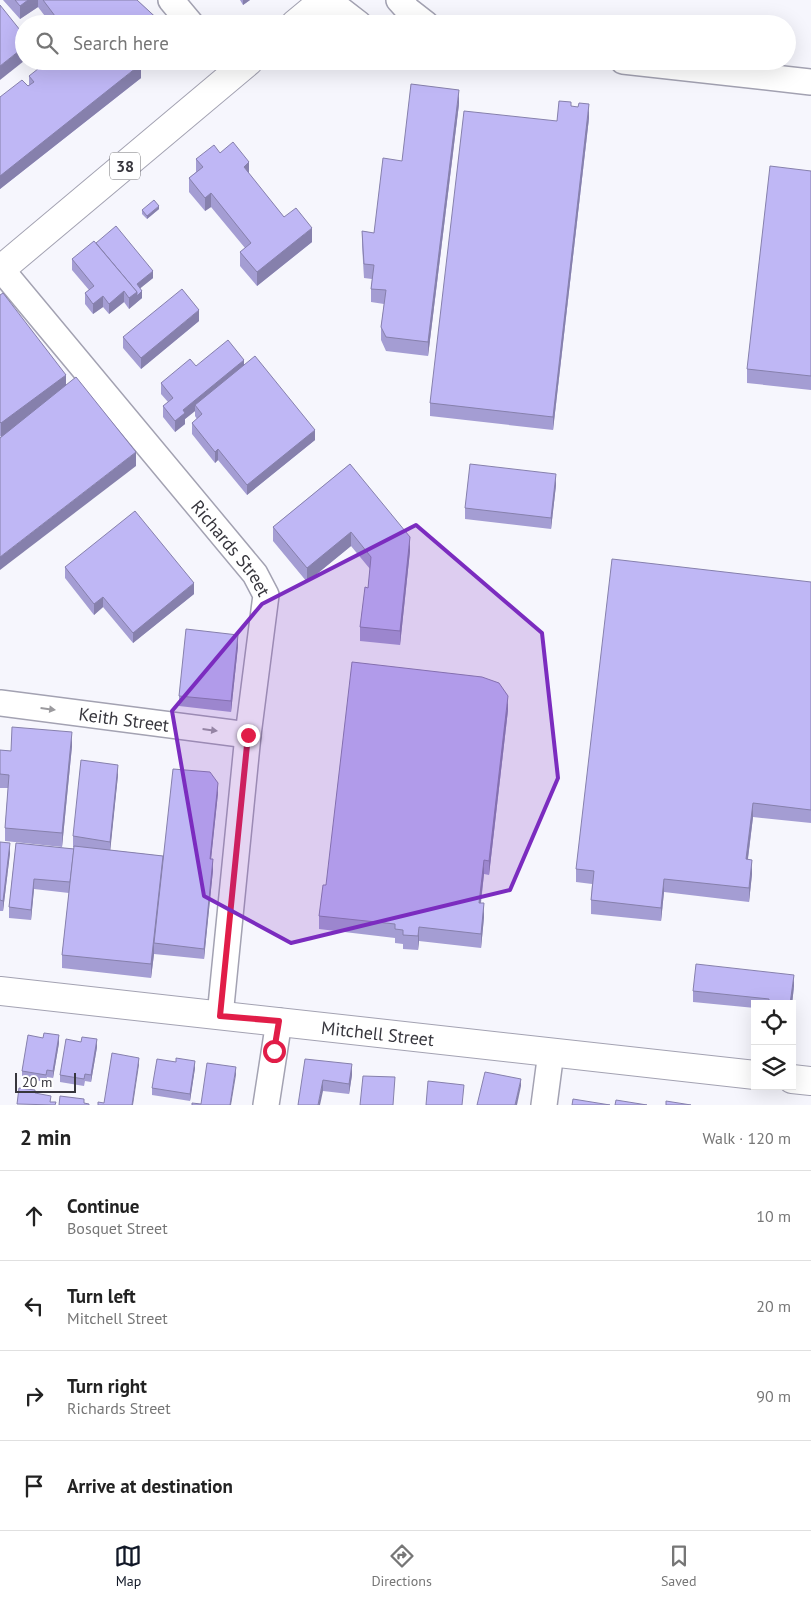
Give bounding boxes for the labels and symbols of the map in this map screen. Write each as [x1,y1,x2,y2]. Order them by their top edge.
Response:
road number: 38 [110,153,140,180]
street label: Richards Street [186,495,276,600]
street label: Keith Street [77,702,171,736]
one-way arrow [41,705,57,713]
route end [237,724,260,747]
one-way arrow [202,726,218,734]
street label: Mitchell Street [320,1015,435,1051]
route start [263,1040,286,1063]
scale bar [15,1070,76,1093]

